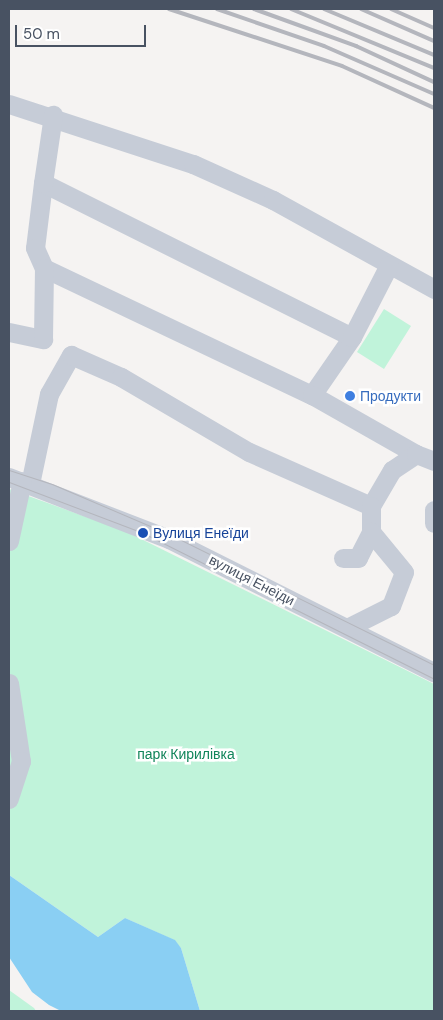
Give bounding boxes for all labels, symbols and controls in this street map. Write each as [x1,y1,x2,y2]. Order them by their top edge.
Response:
scale bar [18,15,149,47]
text: 50 m [23,24,60,44]
place label: Продукти [360,388,421,404]
marker: Продукти [344,390,356,402]
place label: Вулиця Енеїди [153,525,249,541]
marker: Вулиця Енеїди [137,527,149,539]
street label: вулиця Енеїди [206,551,298,609]
park label: парк Кирилівка [137,746,235,762]

